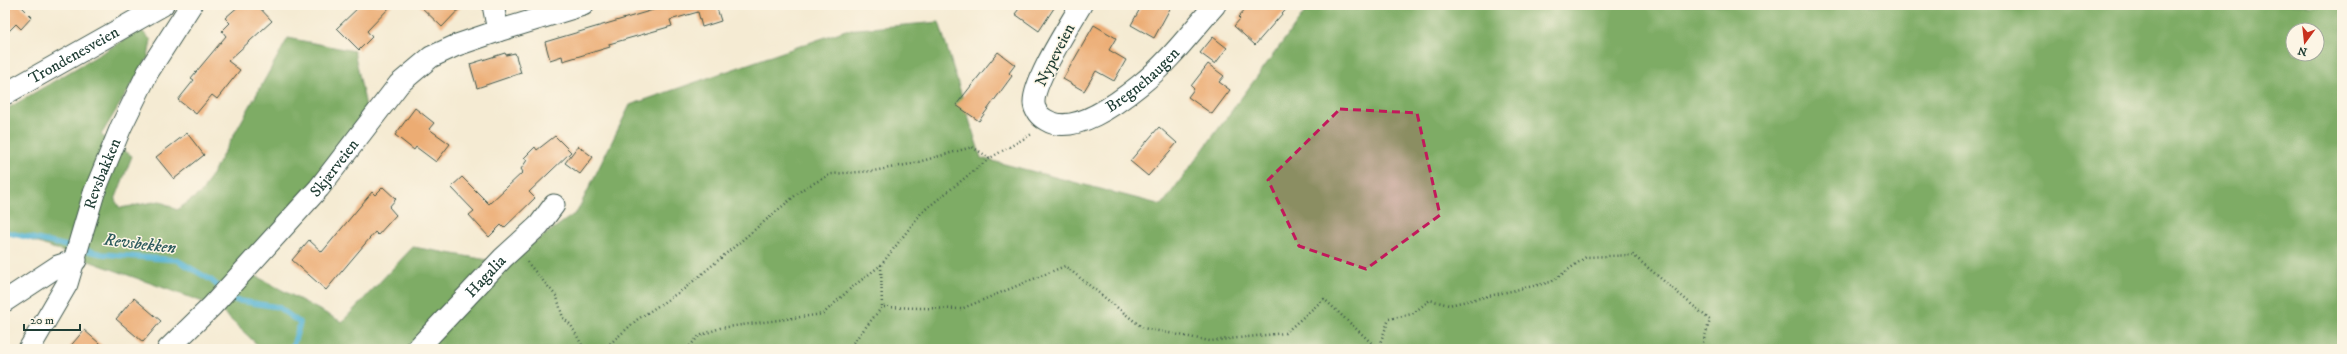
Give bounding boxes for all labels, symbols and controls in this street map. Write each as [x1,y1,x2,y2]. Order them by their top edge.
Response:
street label: Nypeveien [1031,20,1080,90]
street label: Trondenesveien [25,22,123,89]
north arrow [2285,22,2325,62]
street label: Bregnehaugen [1102,43,1184,117]
text: N [2296,43,2309,59]
street label: Skjærveien [306,134,363,201]
street label: Revsbakken [80,135,125,212]
water label: Revsbekken [102,229,178,259]
street label: Hagalia [461,251,510,302]
scale bar [24,306,80,332]
text: 20 m [30,313,54,328]

